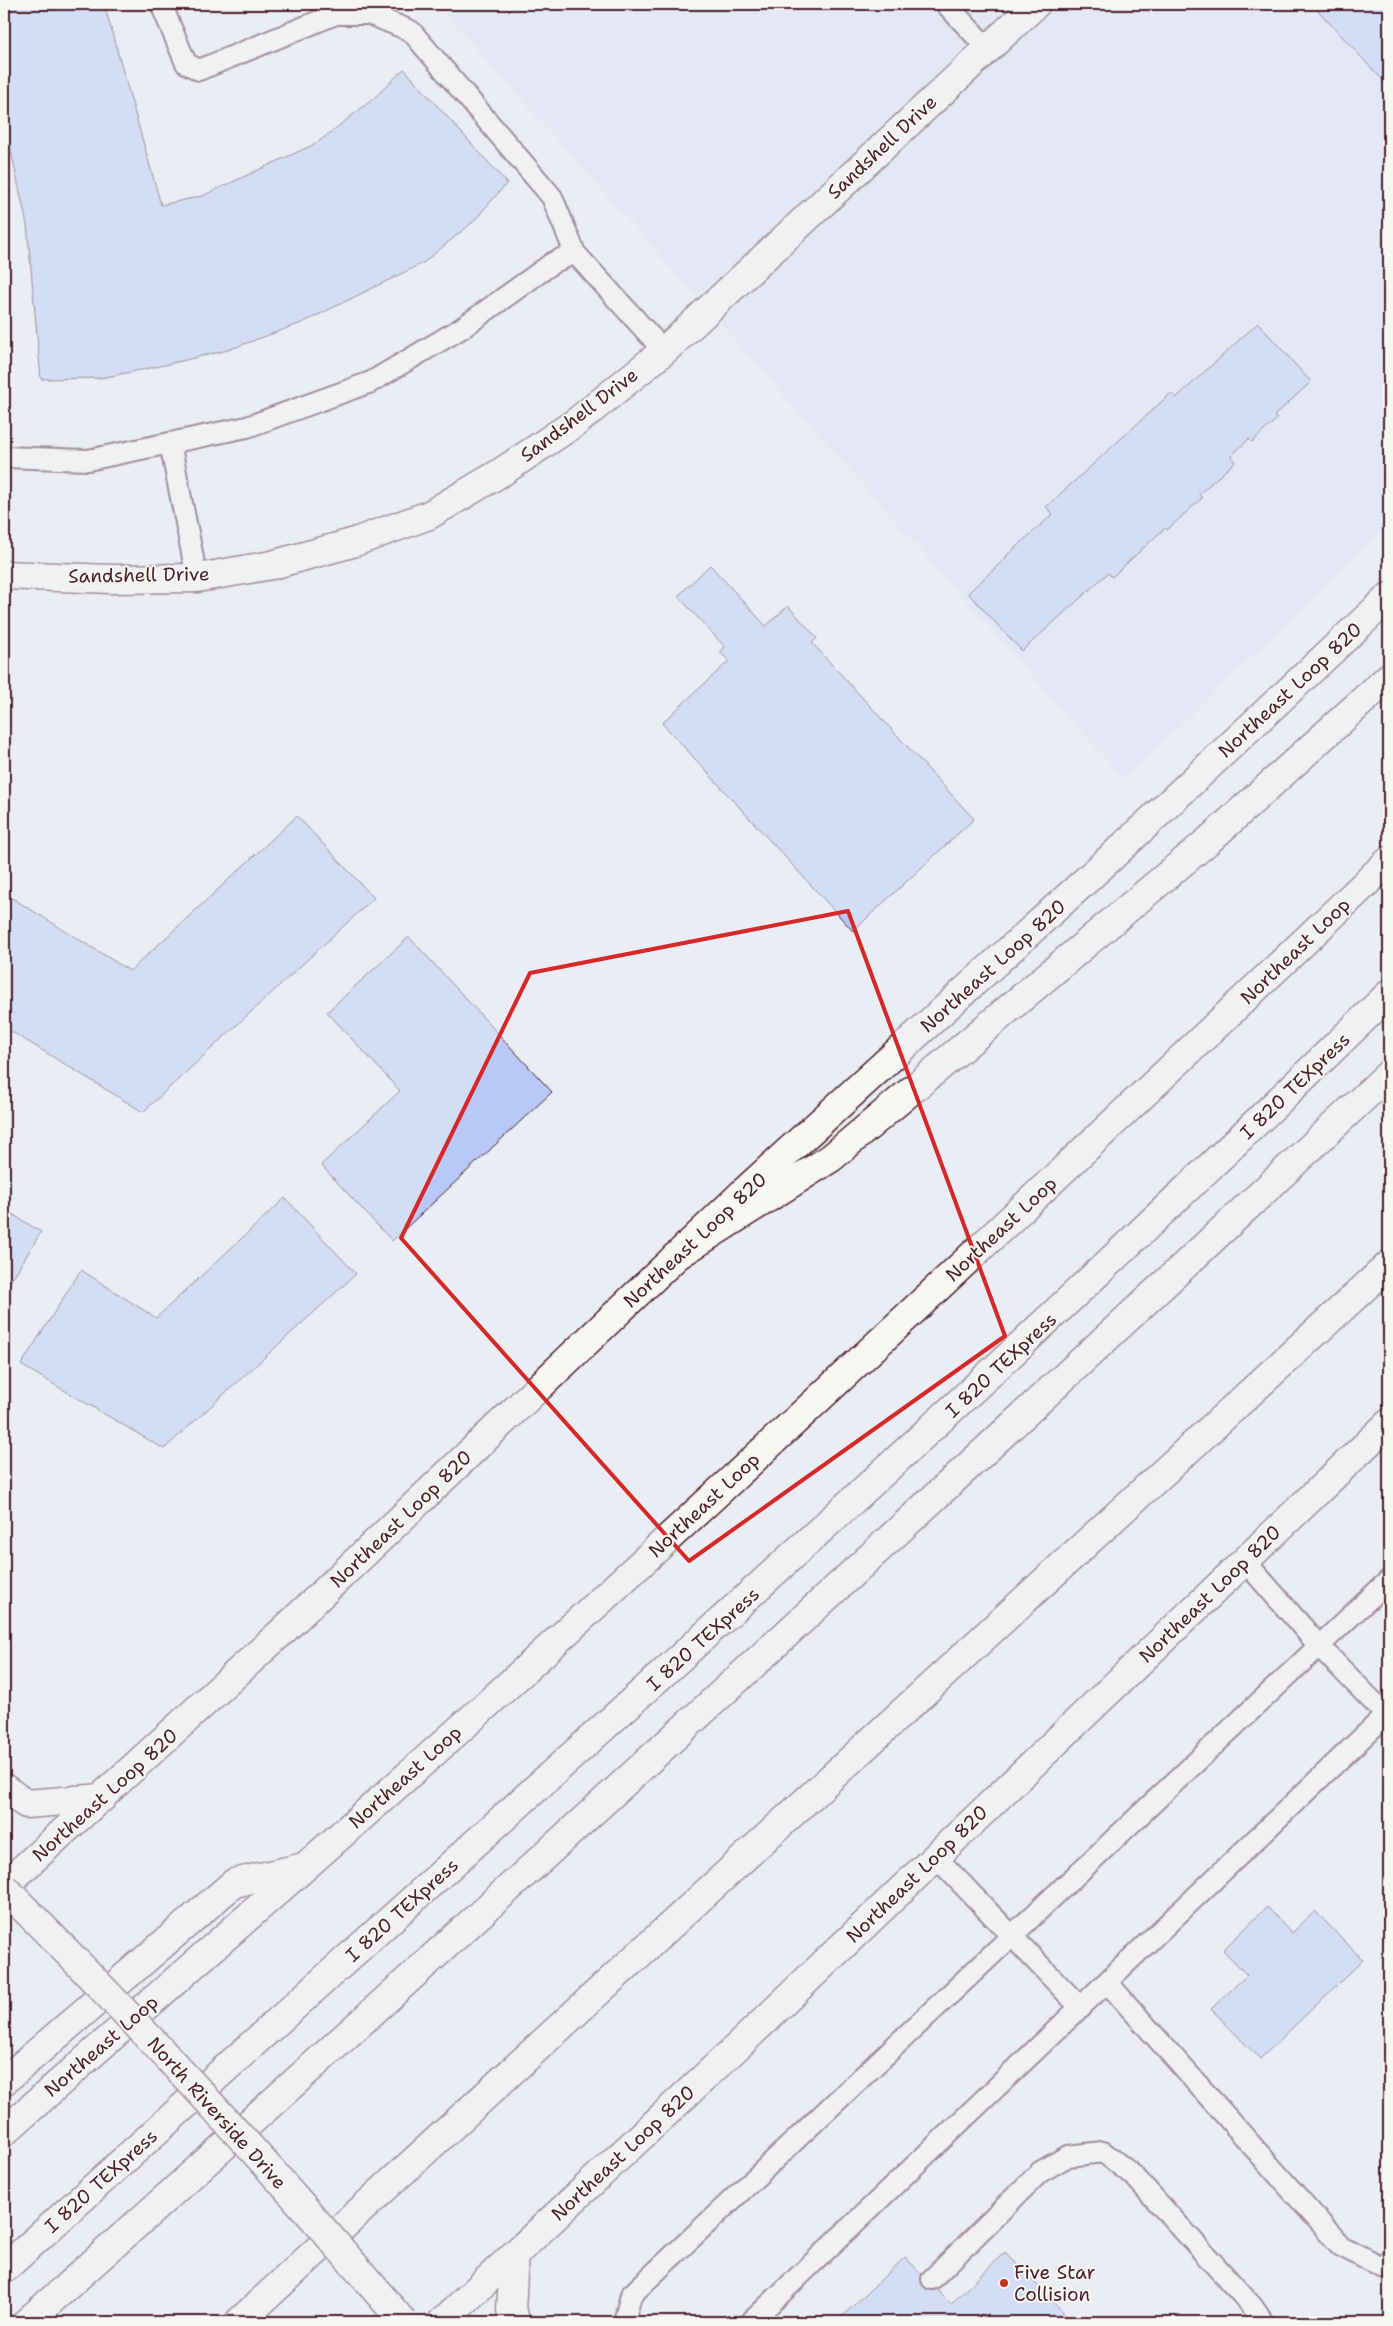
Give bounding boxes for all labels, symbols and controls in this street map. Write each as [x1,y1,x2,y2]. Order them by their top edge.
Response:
street label: Sandshell Drive [822,90,942,204]
street label: Sandshell Drive [515,362,643,468]
street label: Sandshell Drive [68,561,210,589]
street label: Northeast Loop 820 [1213,617,1367,763]
street label: Northeast Loop [1235,892,1355,1010]
street label: Northeast Loop 820 [915,894,1071,1038]
street label: I 820 TEXpress [1235,1027,1355,1145]
street label: Northeast Loop 820 [618,1167,772,1313]
street label: Northeast Loop [940,1171,1062,1287]
street label: I 820 TEXpress [940,1307,1062,1423]
street label: Northeast Loop 820 [325,1445,477,1593]
street label: Northeast Loop [643,1447,765,1563]
street label: Northeast Loop 820 [1134,1520,1286,1668]
street label: I 820 TEXpress [641,1582,765,1696]
street label: Northeast Loop [343,1720,467,1834]
street label: Northeast Loop 820 [27,1723,183,1867]
street label: Northeast Loop 820 [841,1800,993,1948]
street label: I 820 TEXpress [340,1853,464,1967]
street label: Northeast Loop [39,1989,163,2103]
street label: North Riverside Drive [142,2031,292,2195]
street label: Northeast Loop 820 [546,2080,700,2226]
street label: I 820 TEXpress [39,2124,163,2238]
place label: Five Star Collision [1014,2260,1096,2307]
marker: Five Star Collision [998,2277,1010,2289]

